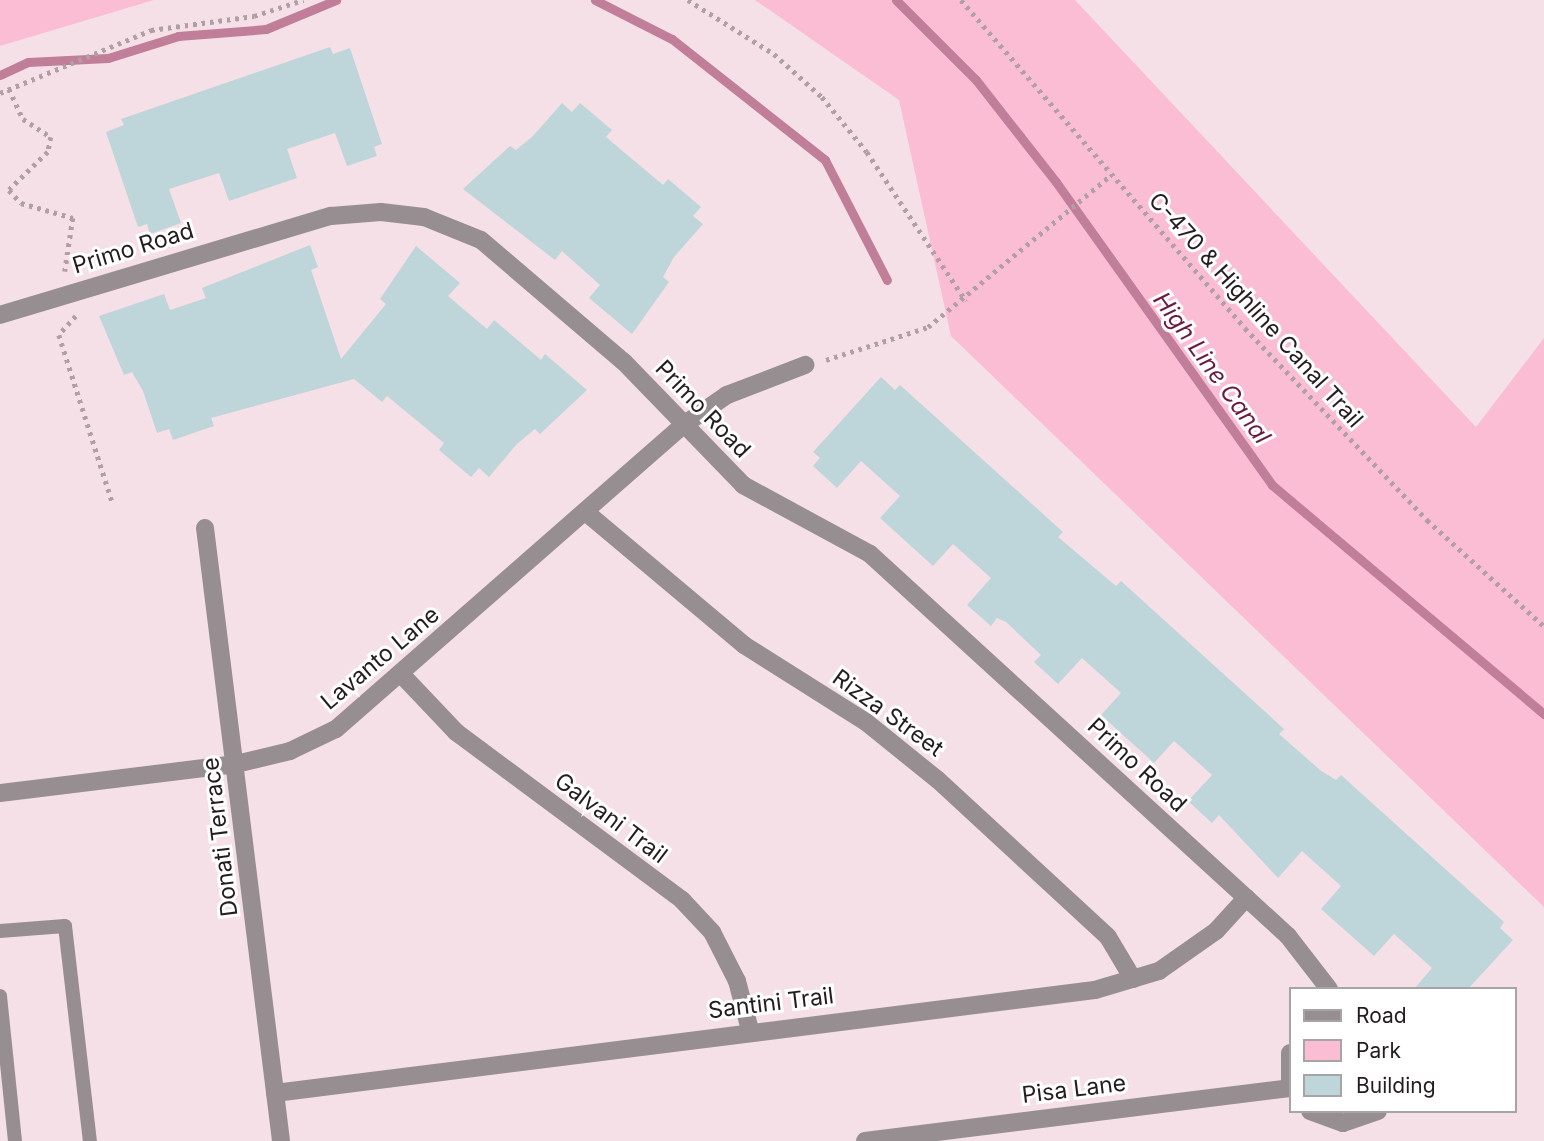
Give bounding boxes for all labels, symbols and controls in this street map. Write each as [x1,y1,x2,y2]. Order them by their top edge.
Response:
street label: C-470 & Highline Canal Trail [1143,187,1369,433]
street label: Primo Road [69,217,197,279]
water label: High Line Canal [1147,287,1277,449]
street label: Primo Road [650,354,756,464]
street label: Lavanto Lane [315,601,445,715]
street label: Rizza Street [827,664,949,762]
street label: Primo Road [1082,712,1192,818]
street label: Donati Terrace [197,756,243,918]
street label: Galvani Trail [549,767,673,869]
street label: Santini Trail [707,982,835,1024]
legend [1288,987,1516,1113]
text: Road [1356,1003,1407,1028]
text: Park [1356,1038,1401,1063]
street label: Pisa Lane [1020,1069,1128,1109]
text: Building [1356,1073,1436,1098]

